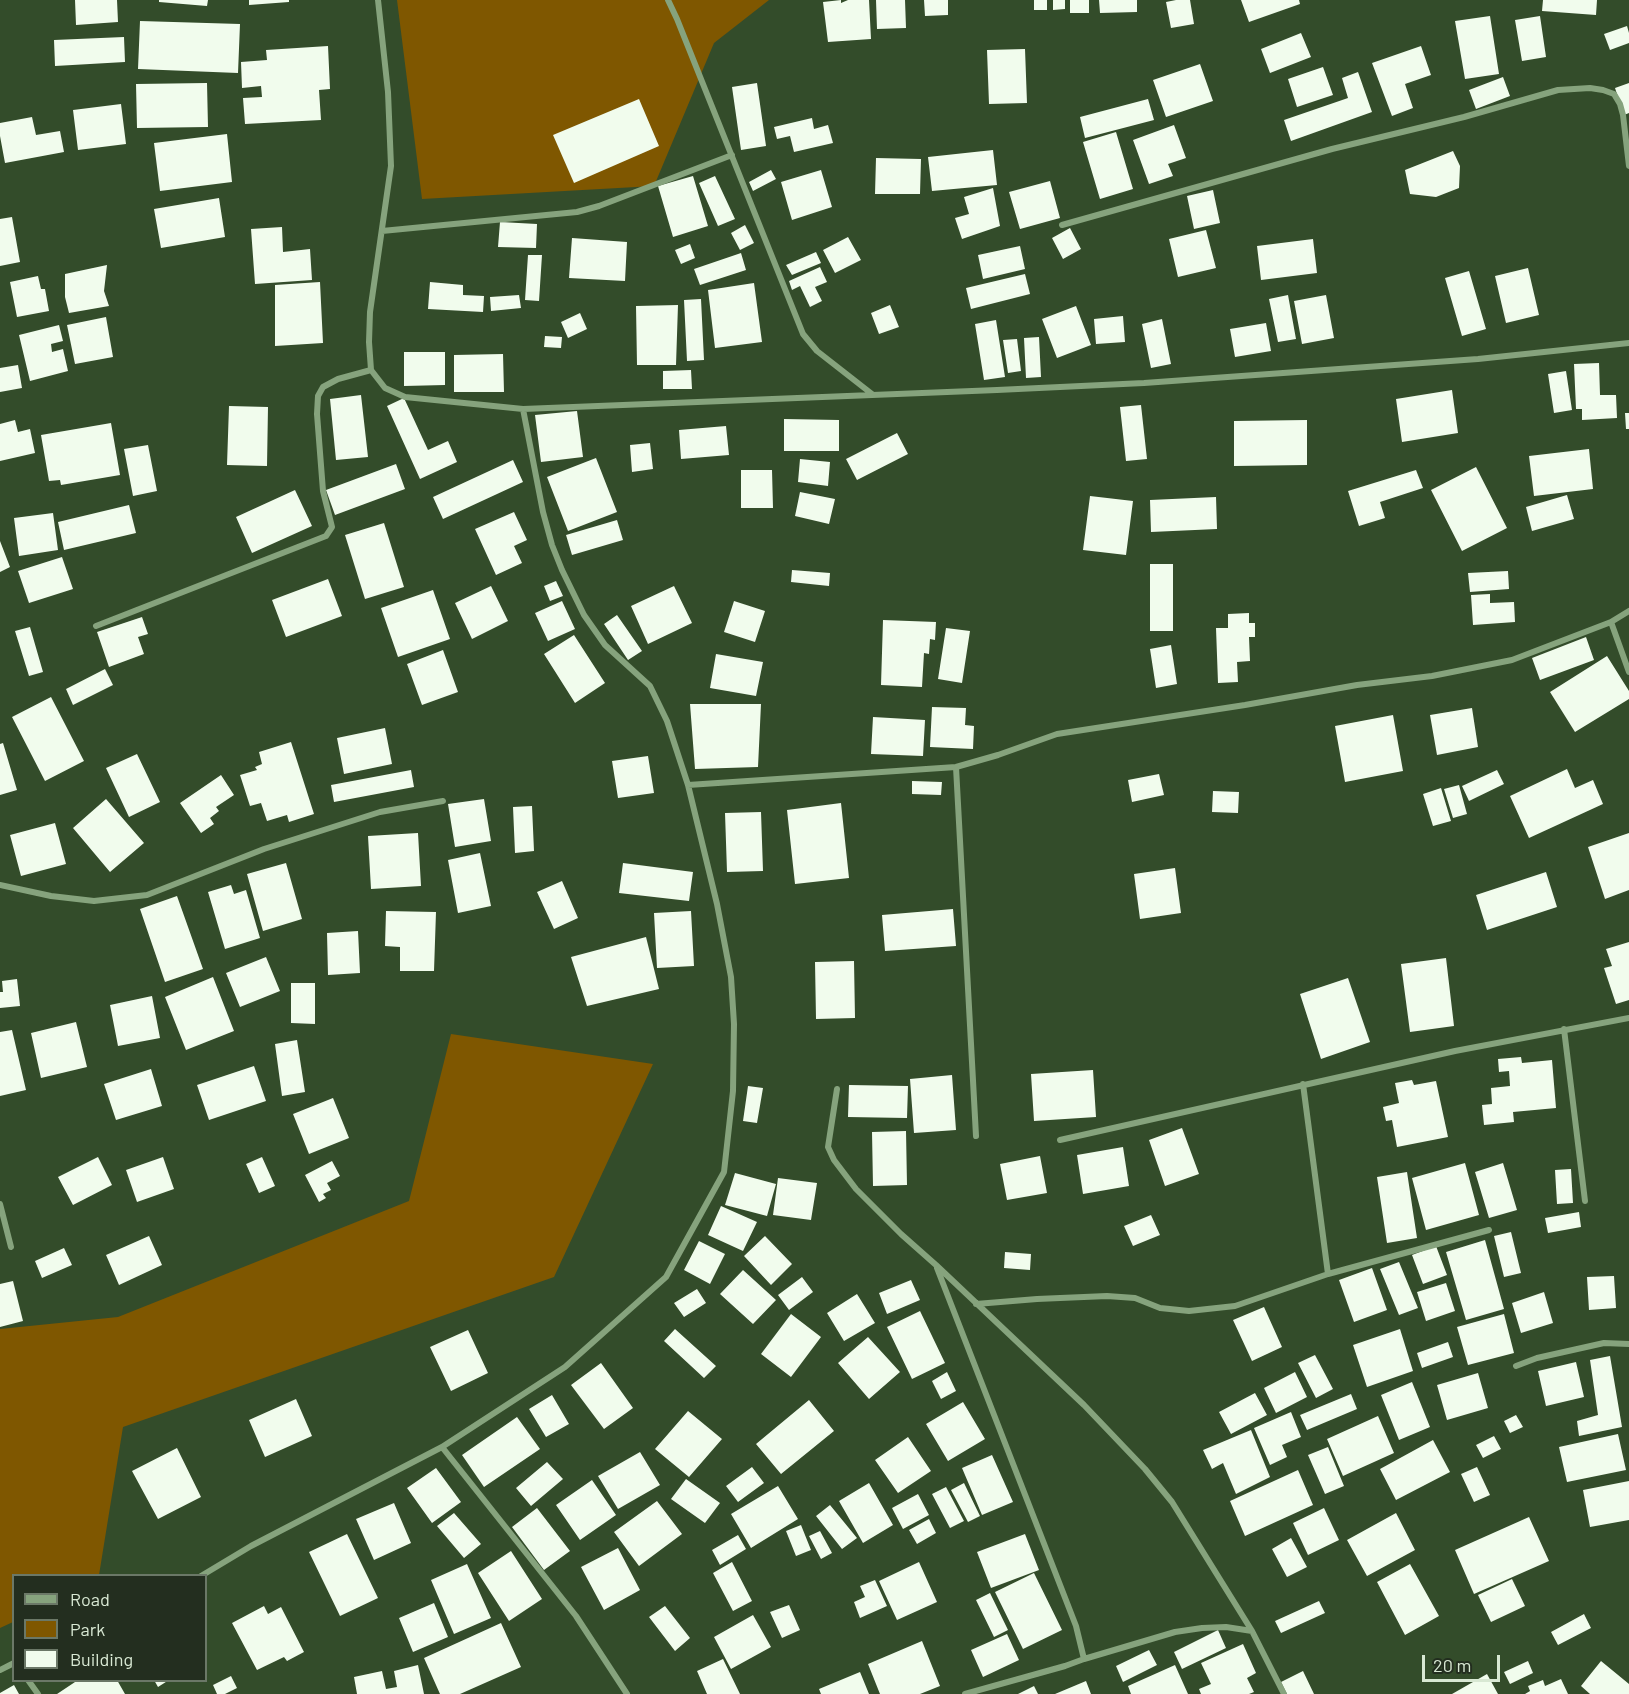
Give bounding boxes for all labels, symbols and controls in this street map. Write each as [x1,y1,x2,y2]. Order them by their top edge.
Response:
legend [12,1574,207,1682]
text: Road [70,1588,110,1610]
text: Park [70,1618,105,1640]
scale bar [1425,1643,1503,1681]
text: Building [70,1648,133,1670]
text: 20 m [1433,1654,1471,1676]

